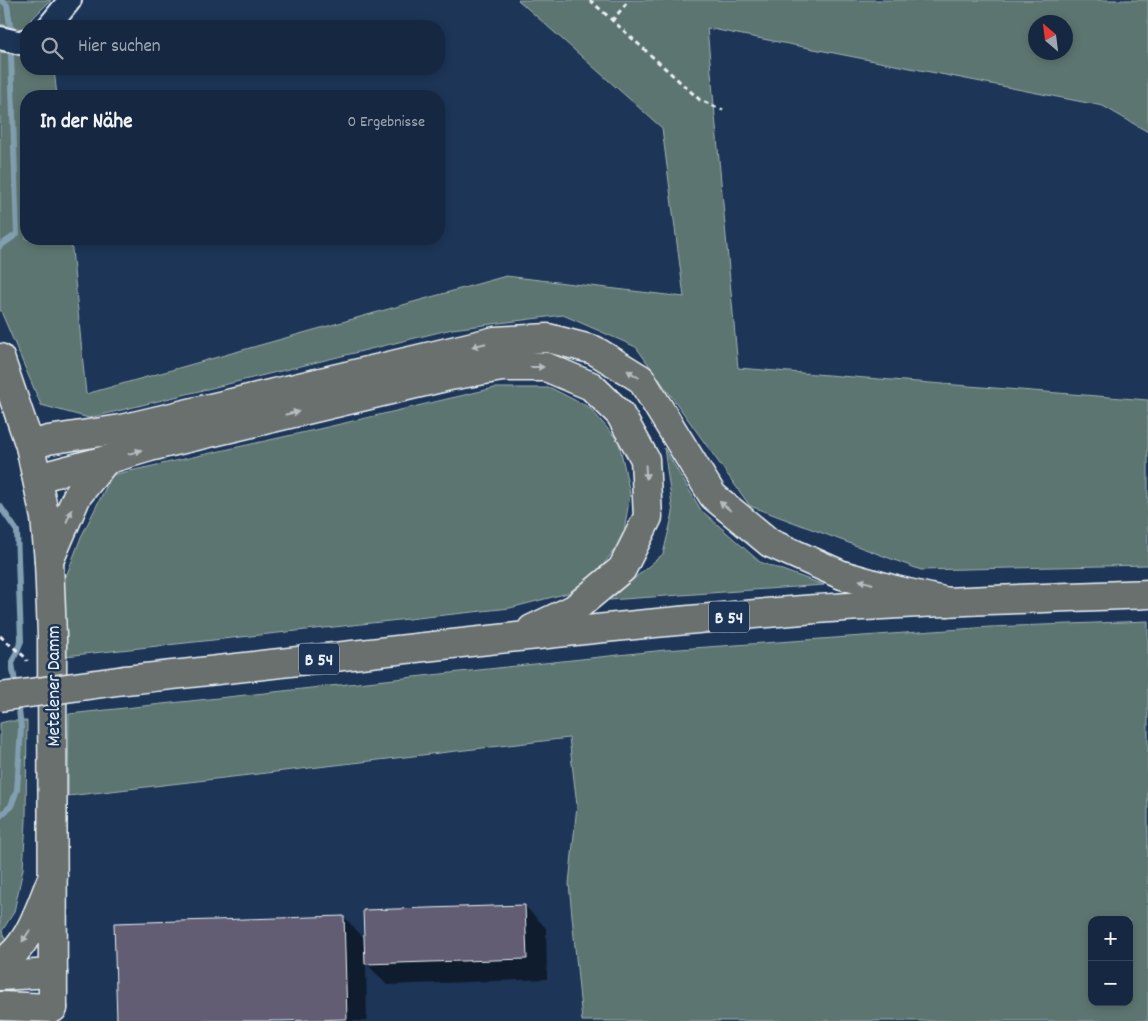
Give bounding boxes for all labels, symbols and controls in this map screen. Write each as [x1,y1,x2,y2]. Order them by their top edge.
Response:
north arrow [1028,15,1073,60]
search box [20,20,445,75]
icon: search [38,34,66,62]
text: Hier suchen [78,34,161,61]
text: In der Nähe [40,108,132,138]
text: 0 Ergebnisse [348,111,425,134]
one-way arrow [472,341,487,349]
one-way arrow [530,363,546,371]
one-way arrow [627,369,640,378]
one-way arrow [285,409,300,417]
one-way arrow [127,447,142,455]
one-way arrow [642,465,650,481]
one-way arrow [719,501,731,512]
one-way arrow [65,509,73,523]
one-way arrow [859,577,874,585]
road number: B 54 [709,602,749,632]
street label: Metelener Damm [42,625,69,747]
road number: B 54 [299,644,339,674]
map controls [1088,916,1133,1006]
button: + [1088,916,1133,961]
one-way arrow [21,929,31,943]
button: − [1088,961,1133,1006]

